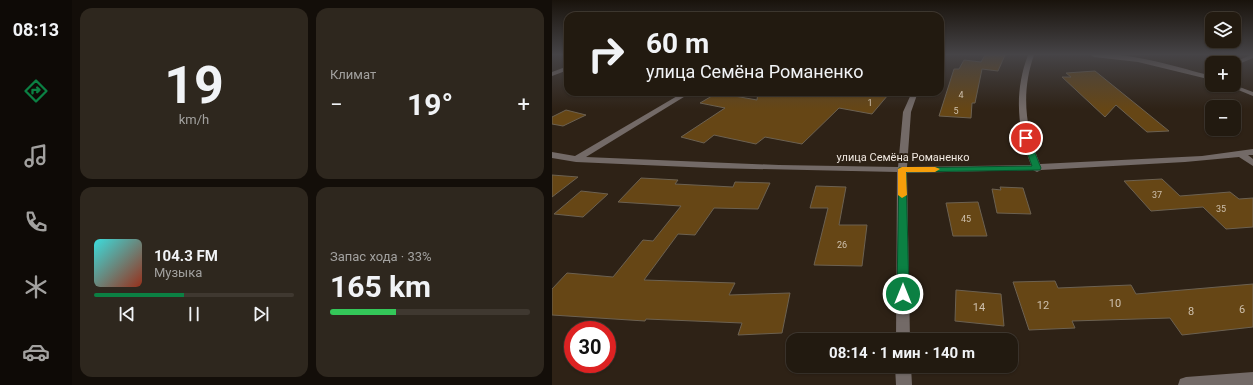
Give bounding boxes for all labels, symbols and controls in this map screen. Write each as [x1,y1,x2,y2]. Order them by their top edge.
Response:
map controls [1205,12,1241,136]
button: layers [1205,12,1241,48]
text: 08:13 [13,19,59,40]
text: 60 m [646,27,709,60]
icon: right [580,28,632,80]
text: 19 [164,55,224,116]
button: + [1205,56,1241,92]
text: улица Семёна Романенко [646,61,863,82]
text: Климат [330,67,376,82]
icon: directions [22,77,50,105]
text: 19° [407,87,453,122]
house number: 4 [958,90,964,100]
text: − [330,92,343,117]
text: + [518,92,530,117]
house number: 1 [867,98,873,108]
button: − [1205,100,1241,136]
house number: 5 [953,106,959,116]
text: km/h [179,112,209,127]
pin [1009,121,1043,155]
icon: arrive [1015,127,1037,149]
icon: music [22,142,50,170]
street label: улица Семёна Романенко [837,151,969,164]
house number: 37 [1152,190,1162,200]
house number: 35 [1216,204,1226,214]
icon: phone [22,208,50,236]
house number: 45 [961,214,971,224]
house number: 26 [837,240,847,250]
text: 104.3 FM [154,247,218,265]
text: Запас хода · 33% [330,249,432,264]
text: Музыка [154,265,202,280]
text: 165 km [330,269,431,304]
icon: climate [22,273,50,301]
position arrow [882,273,924,315]
house number: 10 [1109,297,1121,310]
house number: 12 [1037,299,1049,312]
house number: 14 [973,301,985,314]
icon: previous [116,303,138,325]
icon: pause [183,303,205,325]
icon: next [250,303,272,325]
house number: 6 [1239,303,1245,316]
house number: 8 [1188,305,1194,318]
speed limit sign: 30 [564,321,616,373]
icon: car [22,338,50,366]
text: 08:14 · 1 мин · 140 m [829,344,975,362]

